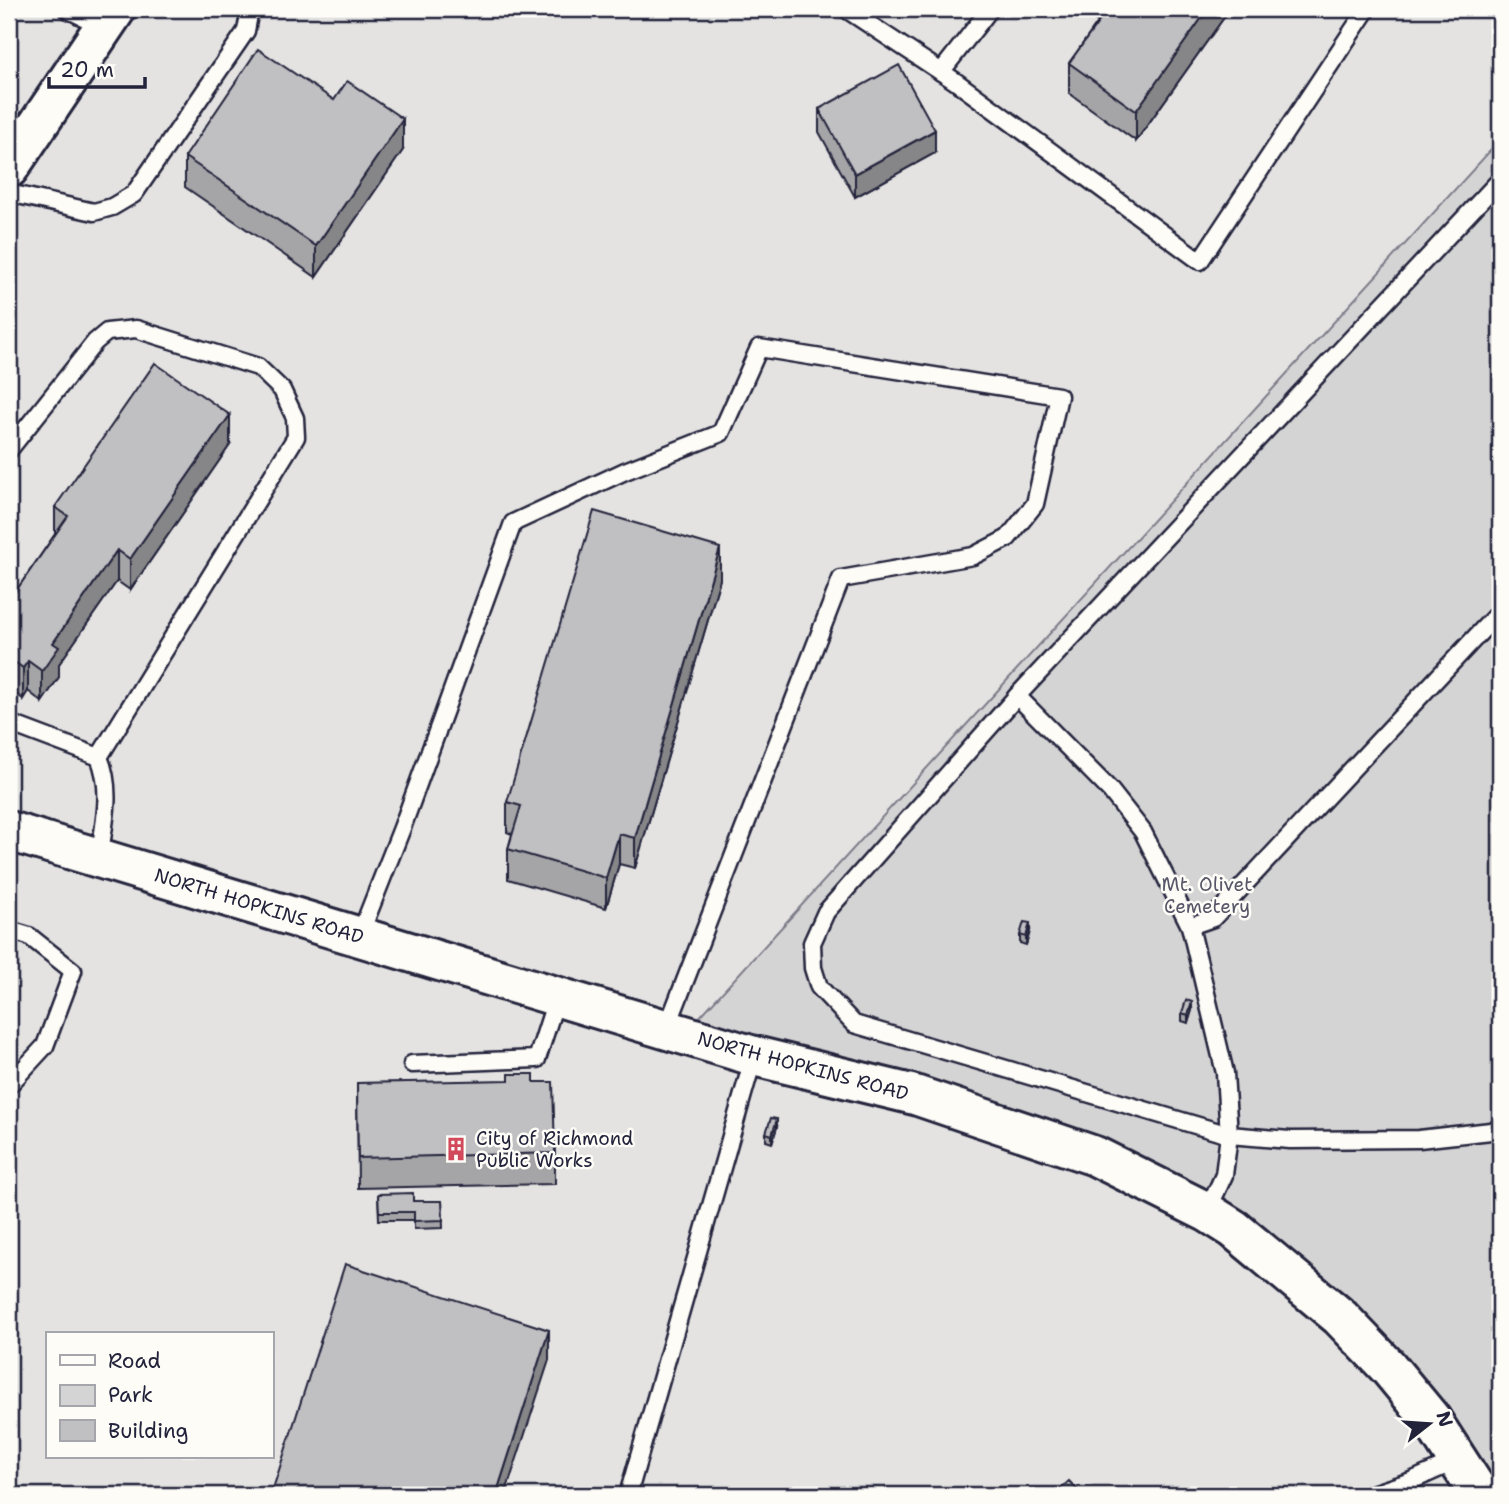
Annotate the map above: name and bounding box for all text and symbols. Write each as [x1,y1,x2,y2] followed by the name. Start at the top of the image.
[49,46,145,90] scale bar
[60,56,114,84] text: 20 m
[151,862,367,950] street label: NORTH HOPKINS ROAD
[1162,872,1252,919] park label: Mt. Olivet Cemetery
[695,1026,911,1106] street label: NORTH HOPKINS ROAD
[476,1126,633,1173] place label: City of Richmond Public Works
[442,1135,470,1163] building icon: City of Richmond Public Works
[46,1332,273,1458] legend
[108,1347,161,1375] text: Road
[108,1381,153,1409] text: Park
[1394,1388,1464,1458] north arrow
[1431,1408,1459,1430] text: N
[108,1417,188,1445] text: Building

